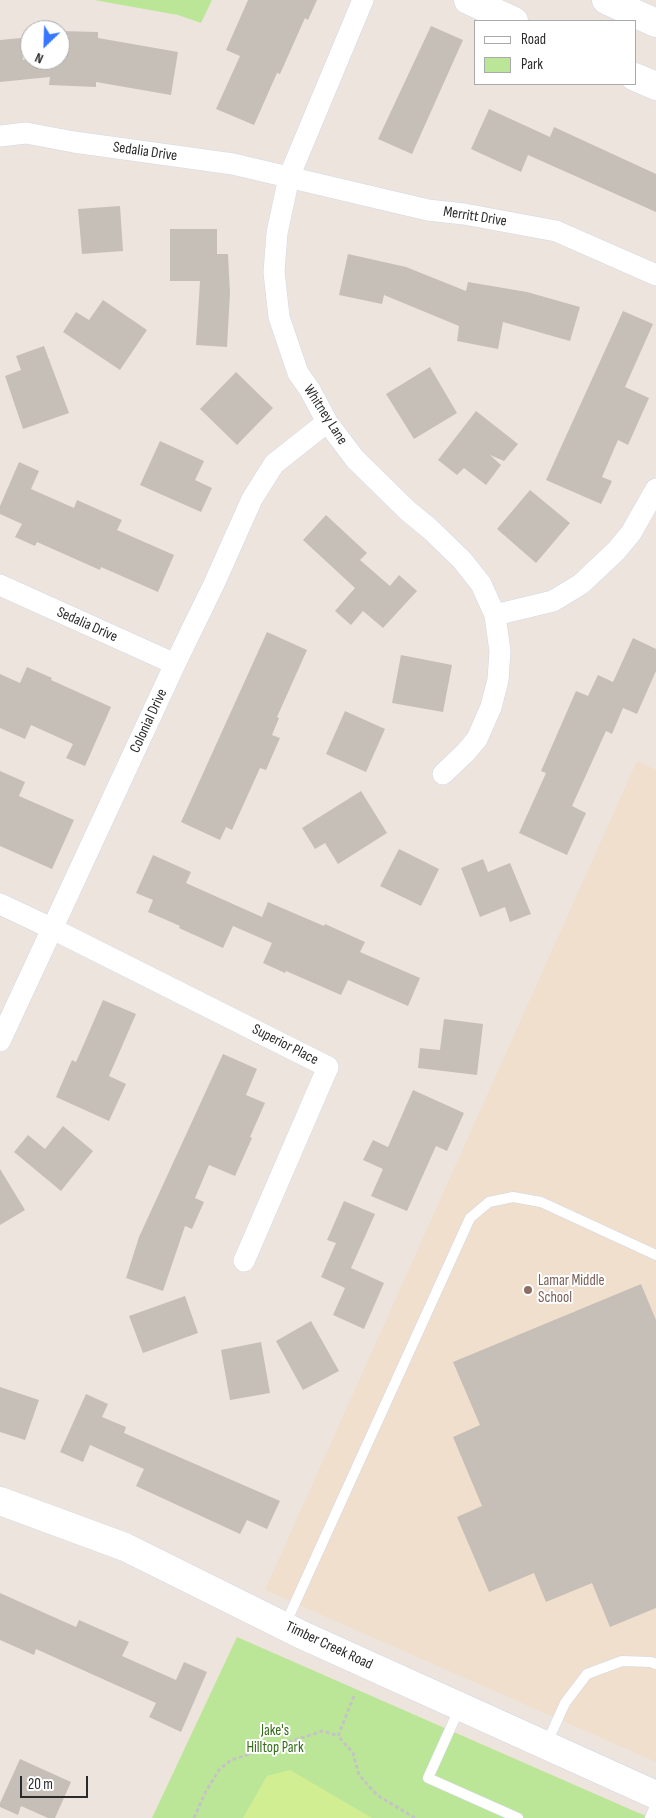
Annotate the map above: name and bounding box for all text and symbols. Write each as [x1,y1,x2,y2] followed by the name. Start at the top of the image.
[20,20,70,70] north arrow
[473,20,636,85] legend
[521,30,546,49] text: Road
[32,49,46,68] text: N
[521,55,543,74] text: Park
[112,139,178,165] street label: Sedalia Drive
[442,203,508,231] street label: Merritt Drive
[299,382,351,448] street label: Whitney Lane
[54,604,120,646] street label: Sedalia Drive
[126,686,172,756] street label: Colonial Drive
[249,1021,321,1069] street label: Superior Place
[538,1272,604,1307] place label: Lamar Middle School
[522,1284,534,1296] marker: Lamar Middle School
[283,1618,375,1674] street label: Timber Creek Road
[246,1722,304,1757] park label: Jake's Hilltop Park
[22,1766,90,1798] scale bar
[28,1775,53,1794] text: 20 m

